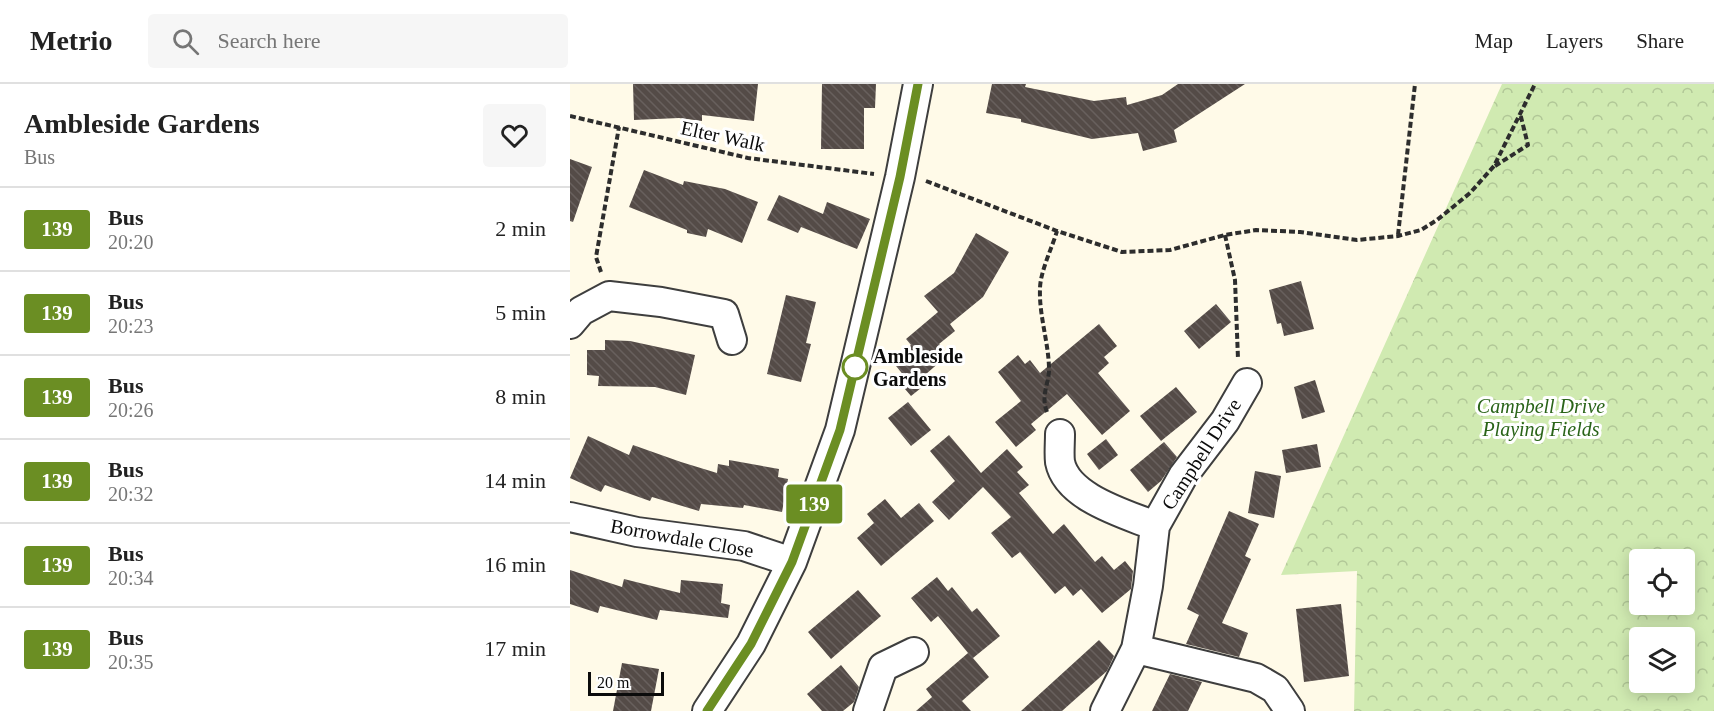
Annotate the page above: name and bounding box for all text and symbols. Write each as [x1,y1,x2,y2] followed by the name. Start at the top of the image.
[148,14,568,68] search box
[30,25,112,56] text: Metrio
[169,25,202,58] icon: search
[217,28,321,53] text: Search here
[1475,29,1513,53] text: Map
[1546,29,1603,53] text: Layers
[1636,29,1684,53] text: Share
[483,104,546,167] button: heart
[24,108,260,139] text: Ambleside Gardens
[679,116,767,156] street label: Elter Walk
[24,146,55,168] text: Bus
[108,205,143,230] text: Bus
[495,216,546,241] text: 2 min
[41,217,73,241] text: 139
[108,231,154,253] text: 20:20
[108,289,143,314] text: Bus
[495,300,546,325] text: 5 min
[41,301,73,325] text: 139
[108,315,154,337] text: 20:23
[873,345,963,390] place label: Ambleside Gardens
[842,354,868,380] marker: Ambleside Gardens
[108,373,143,398] text: Bus
[495,384,546,409] text: 8 min
[41,385,73,409] text: 139
[1157,394,1246,514] street label: Campbell Drive
[1477,395,1605,441] park label: Campbell Drive Playing Fields
[108,399,154,421] text: 20:26
[108,457,143,482] text: Bus
[484,468,546,493] text: 14 min
[41,469,73,493] text: 139
[108,483,154,505] text: 20:32
[780,484,848,524] line badge: 139
[798,492,830,516] text: 139
[609,515,755,561] street label: Borrowdale Close
[108,541,143,566] text: Bus
[1629,549,1695,693] map controls
[1629,549,1695,615] button: locate
[484,552,546,577] text: 16 min
[41,553,73,577] text: 139
[108,567,154,589] text: 20:34
[108,625,143,650] text: Bus
[1629,627,1695,693] button: layers
[484,636,546,661] text: 17 min
[41,637,73,661] text: 139
[108,651,154,673] text: 20:35
[588,669,664,696] scale bar
[597,674,629,691] text: 20 m

